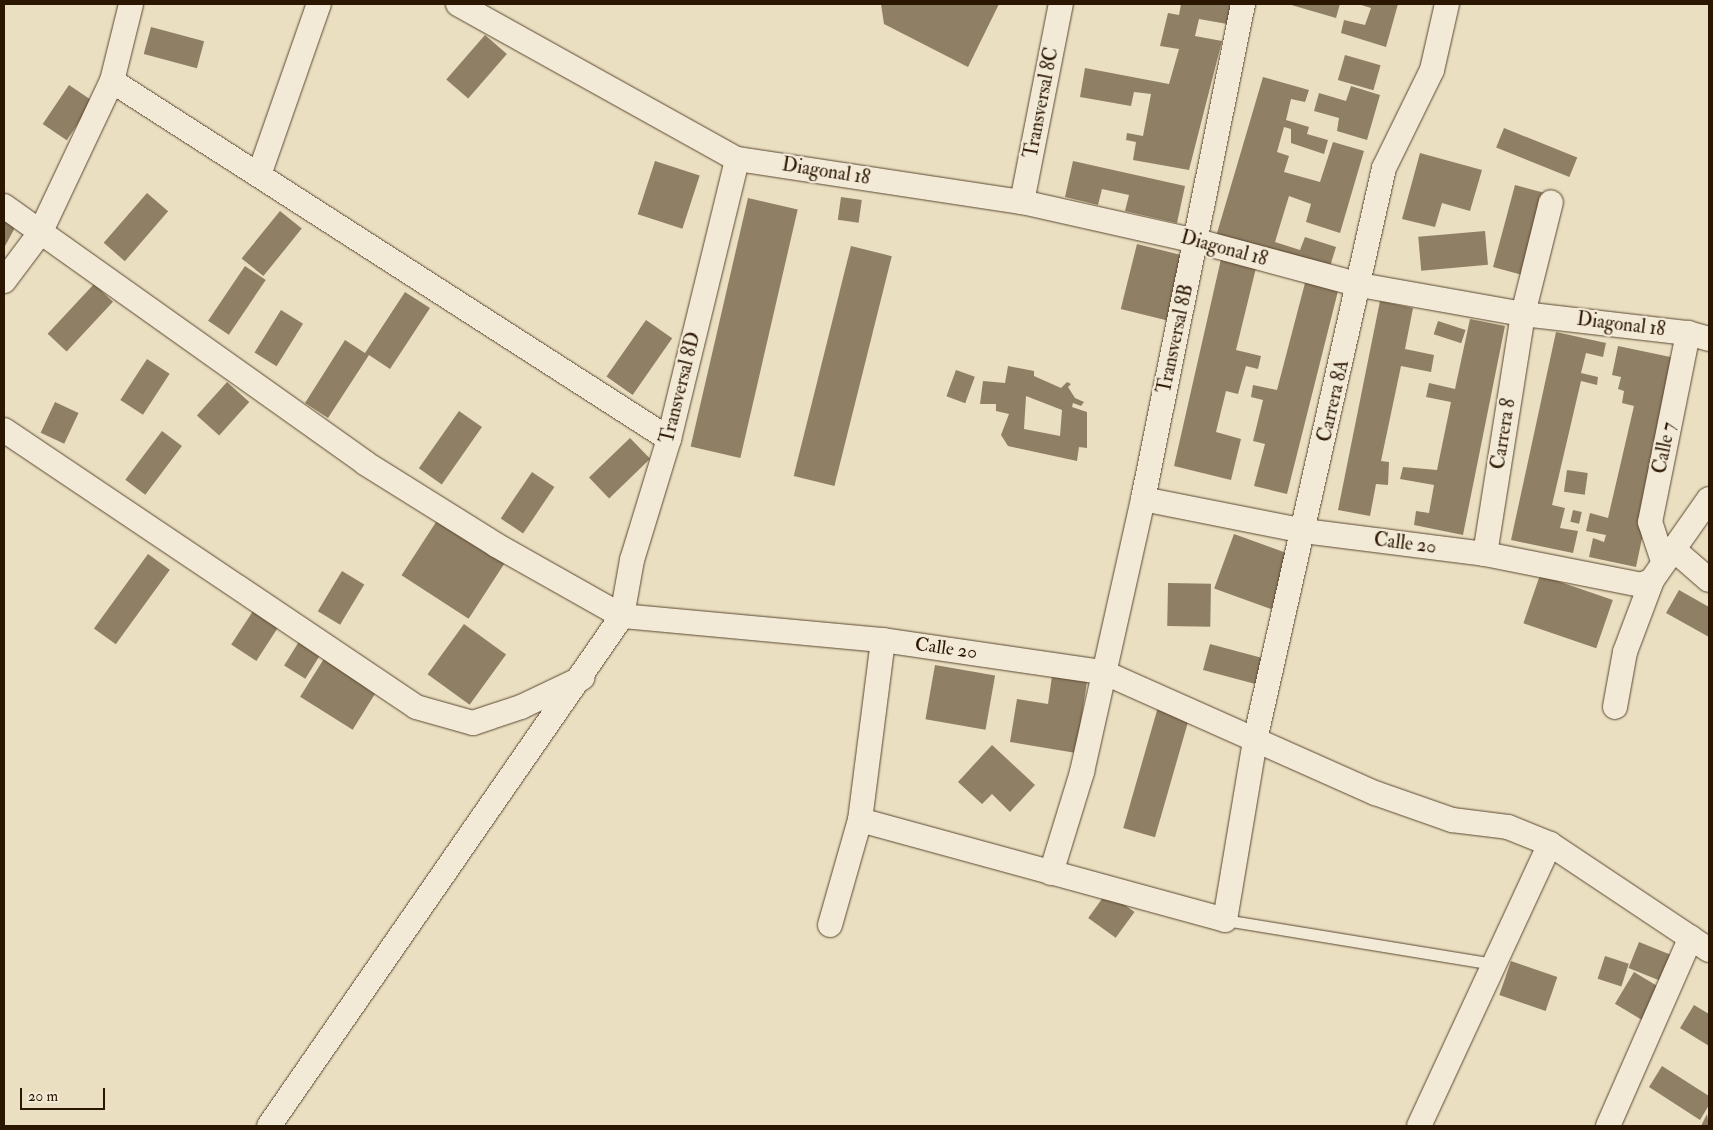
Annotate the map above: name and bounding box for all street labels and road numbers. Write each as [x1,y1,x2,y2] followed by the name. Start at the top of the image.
[1020,46,1064,160] street label: Transversal 8C
[780,154,872,190] street label: Diagonal 18
[1178,226,1270,272] street label: Diagonal 18
[1153,282,1199,396] street label: Transversal 8B
[1575,308,1667,342] street label: Diagonal 18
[656,330,706,446] street label: Transversal 8D
[1313,358,1355,444] street label: Carrera 8A
[1487,397,1521,471] street label: Carrera 8
[1649,420,1681,476] street label: Calle 7
[1373,529,1437,559] street label: Calle 20
[913,633,979,665] street label: Calle 20

